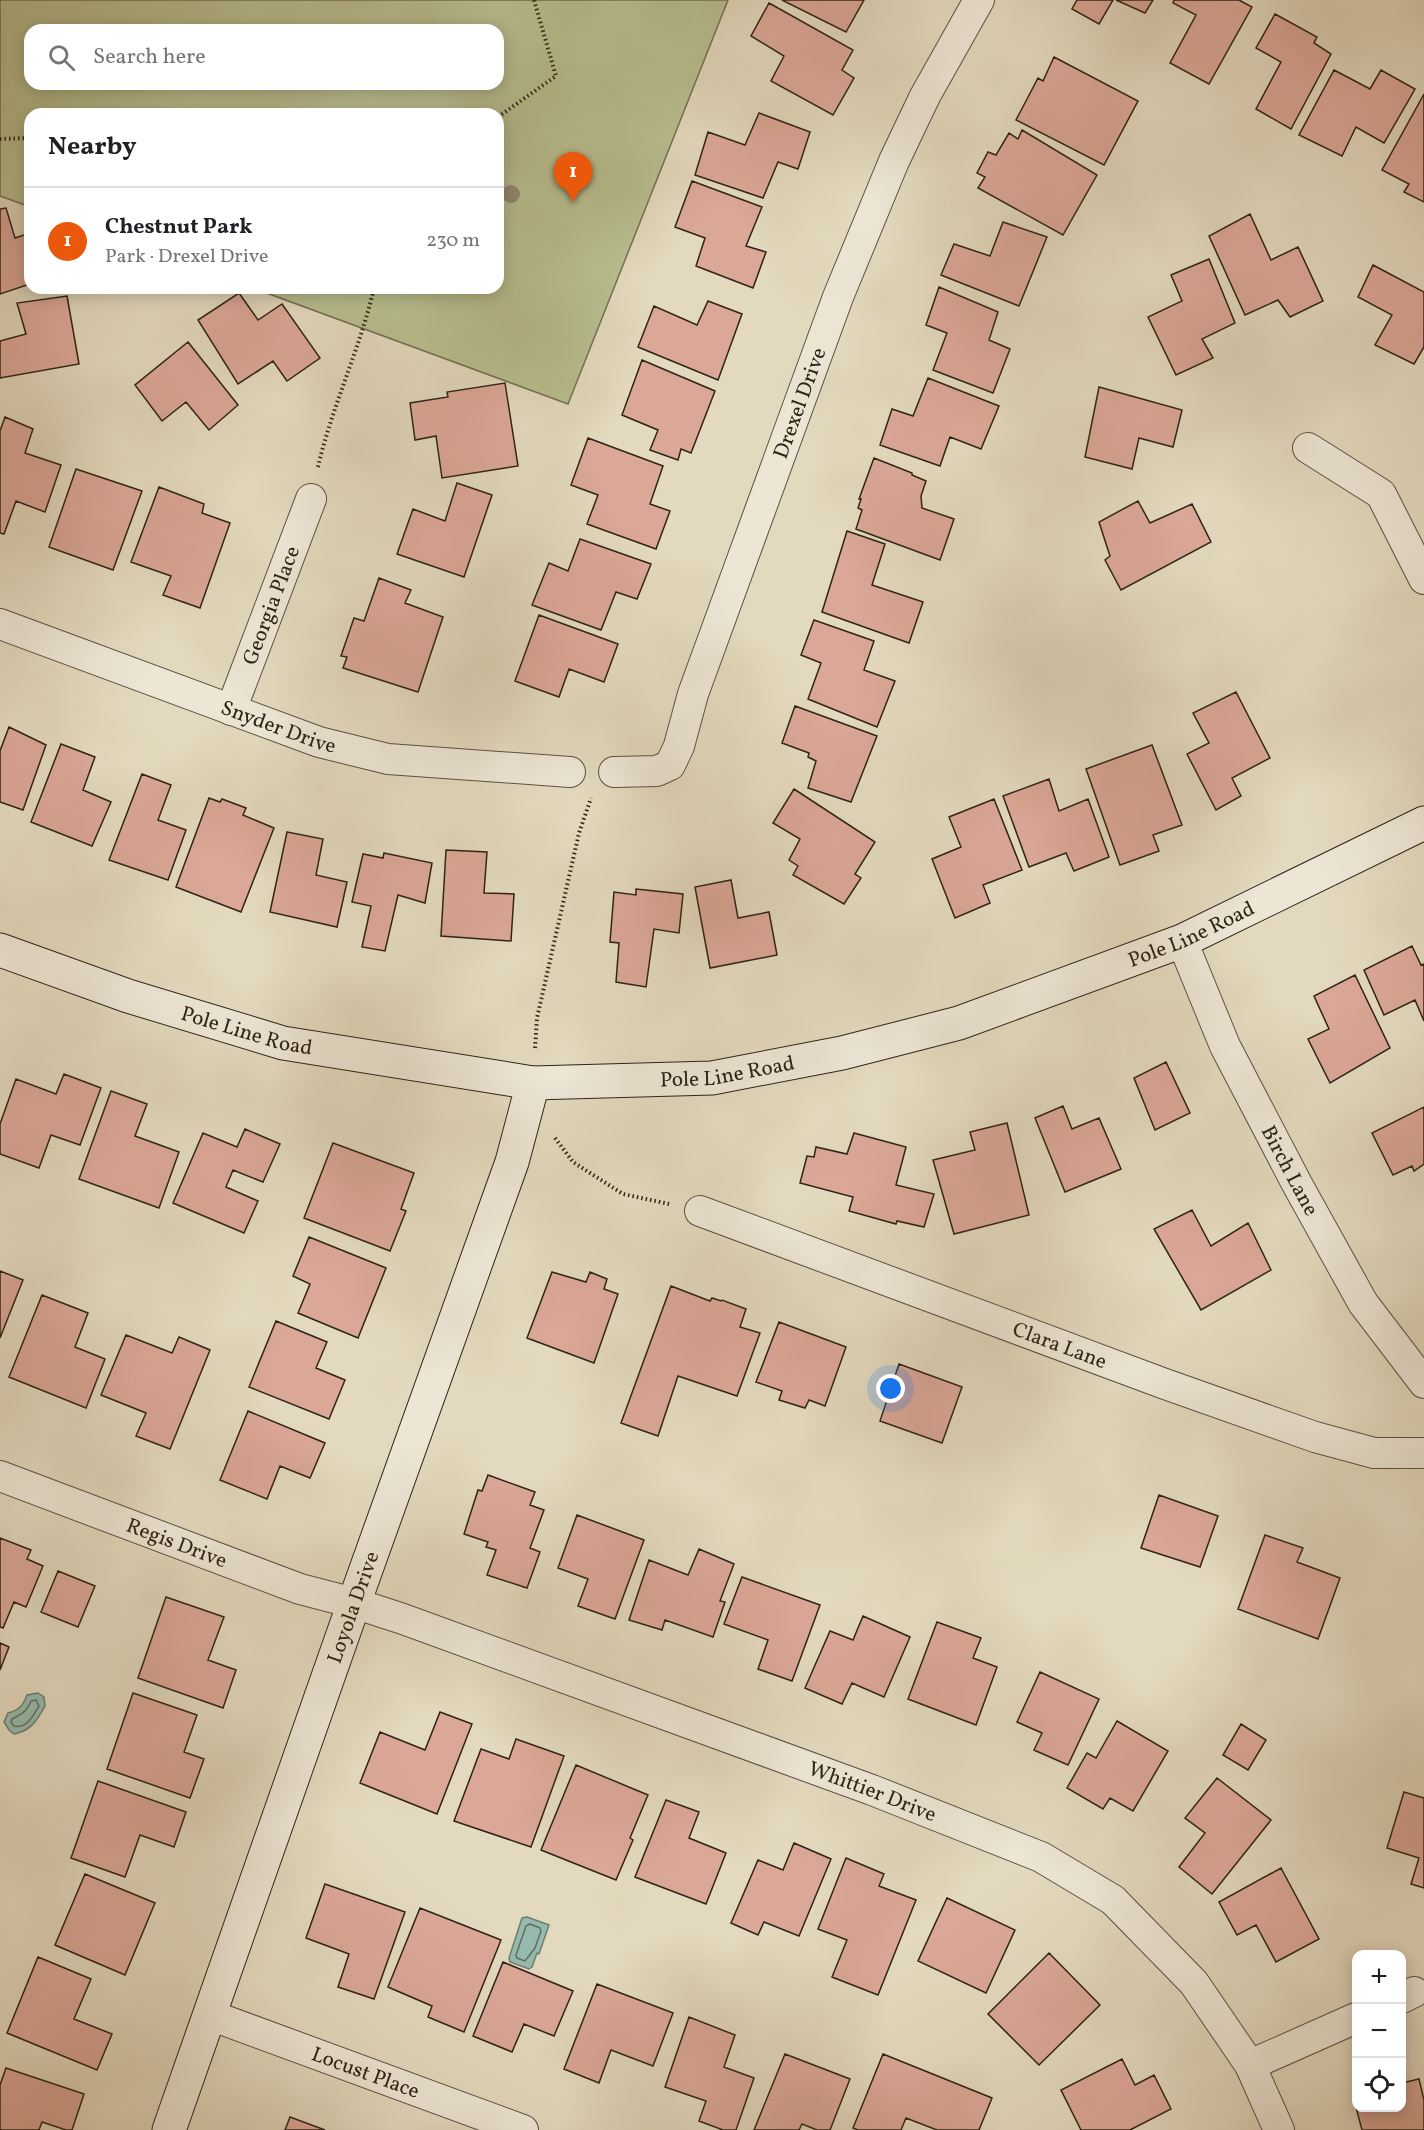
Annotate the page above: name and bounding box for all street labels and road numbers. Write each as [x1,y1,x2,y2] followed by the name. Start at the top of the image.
[767,344,834,463] street label: Drexel Drive
[236,542,308,670] street label: Georgia Place
[216,694,339,762] street label: Snyder Drive
[1124,895,1260,976] street label: Pole Line Road
[177,1000,314,1064] street label: Pole Line Road
[660,1049,797,1095] street label: Pole Line Road
[1253,1121,1325,1222] street label: Birch Lane
[1008,1316,1111,1377] street label: Clara Lane
[122,1512,231,1576] street label: Regis Drive
[321,1548,387,1668] street label: Loyola Drive
[804,1755,940,1830] street label: Whittier Drive
[307,2041,423,2107] street label: Locust Place

